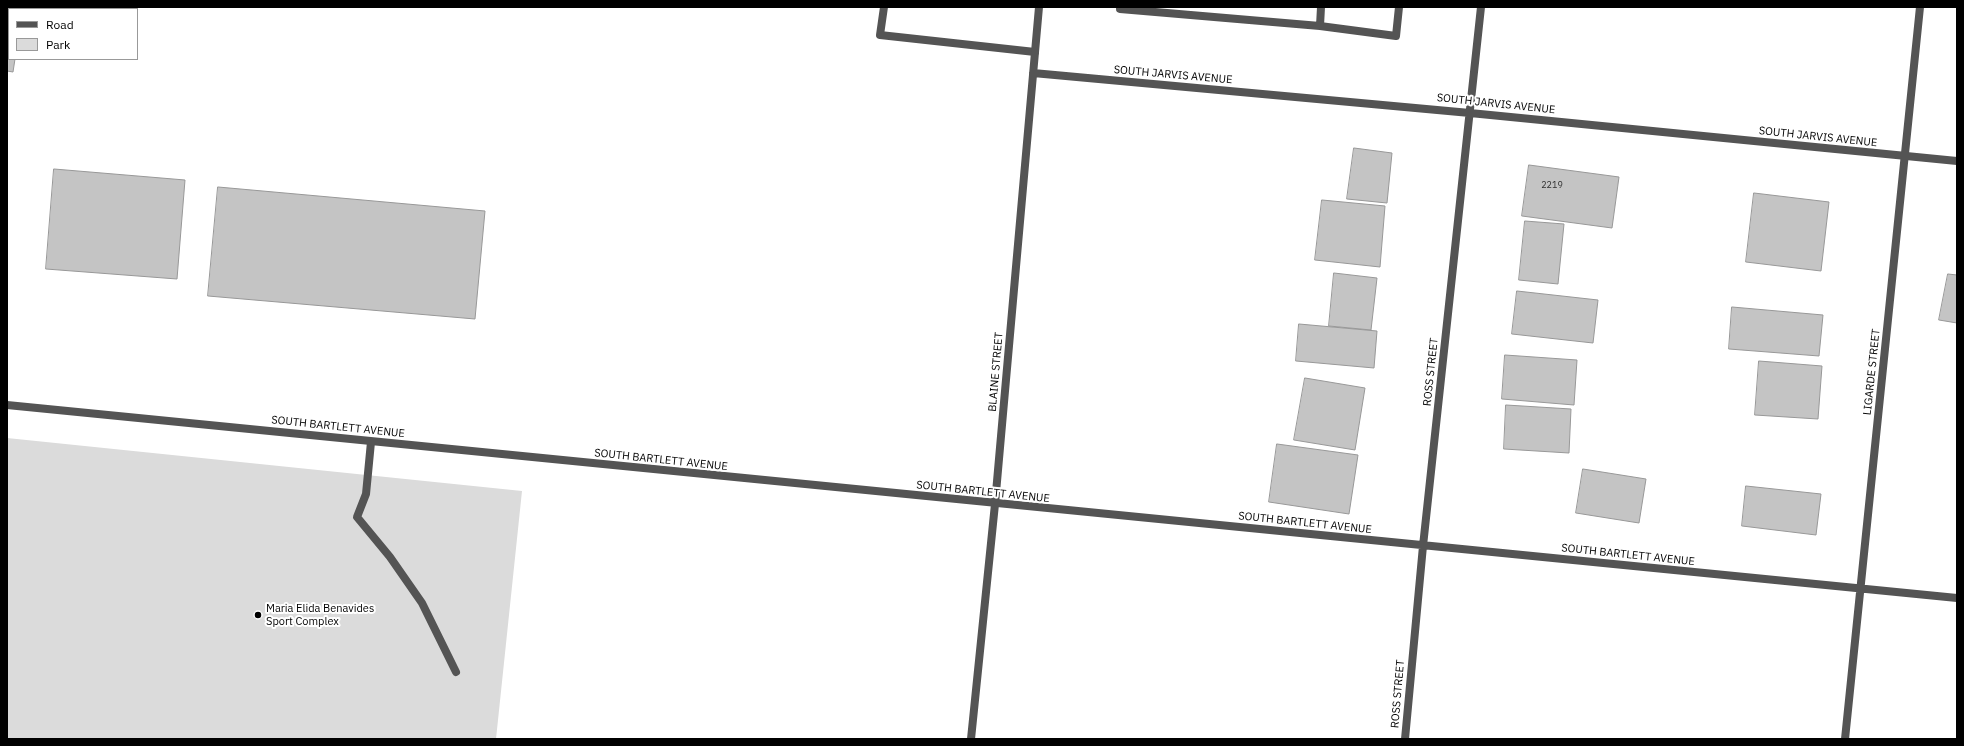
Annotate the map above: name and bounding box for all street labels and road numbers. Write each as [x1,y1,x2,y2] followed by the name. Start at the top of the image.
[1113,63,1233,87] street label: SOUTH JARVIS AVENUE
[1436,91,1556,117] street label: SOUTH JARVIS AVENUE
[1758,124,1878,150] street label: SOUTH JARVIS AVENUE
[1861,328,1883,416] street label: LIGARDE STREET
[986,332,1006,412] street label: BLAINE STREET
[1421,337,1441,407] street label: ROSS STREET
[271,413,405,441] street label: SOUTH BARTLETT AVENUE
[594,446,728,474] street label: SOUTH BARTLETT AVENUE
[916,478,1050,506] street label: SOUTH BARTLETT AVENUE
[1238,509,1372,537] street label: SOUTH BARTLETT AVENUE
[1561,541,1695,569] street label: SOUTH BARTLETT AVENUE
[1388,659,1408,729] street label: ROSS STREET

